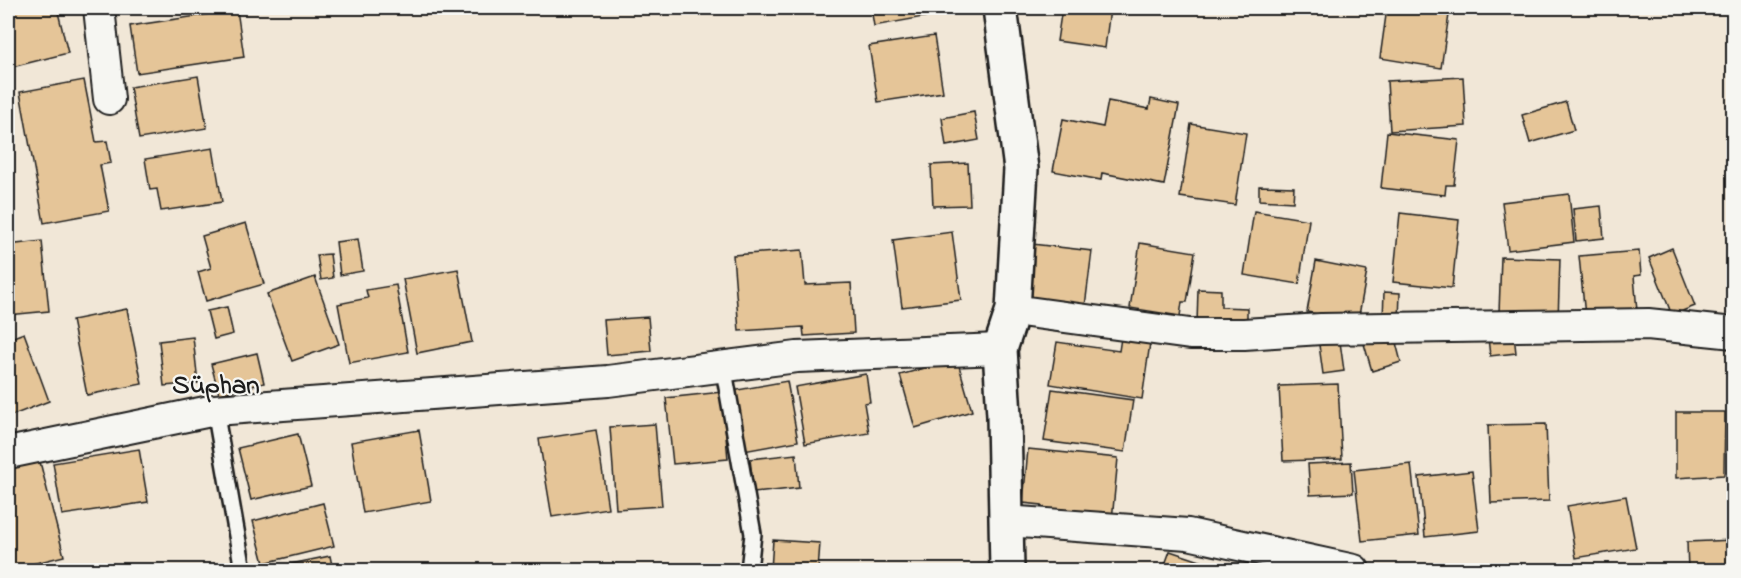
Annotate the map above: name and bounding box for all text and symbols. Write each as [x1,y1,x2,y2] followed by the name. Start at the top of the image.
[172,367,260,406] district label: Süphan

